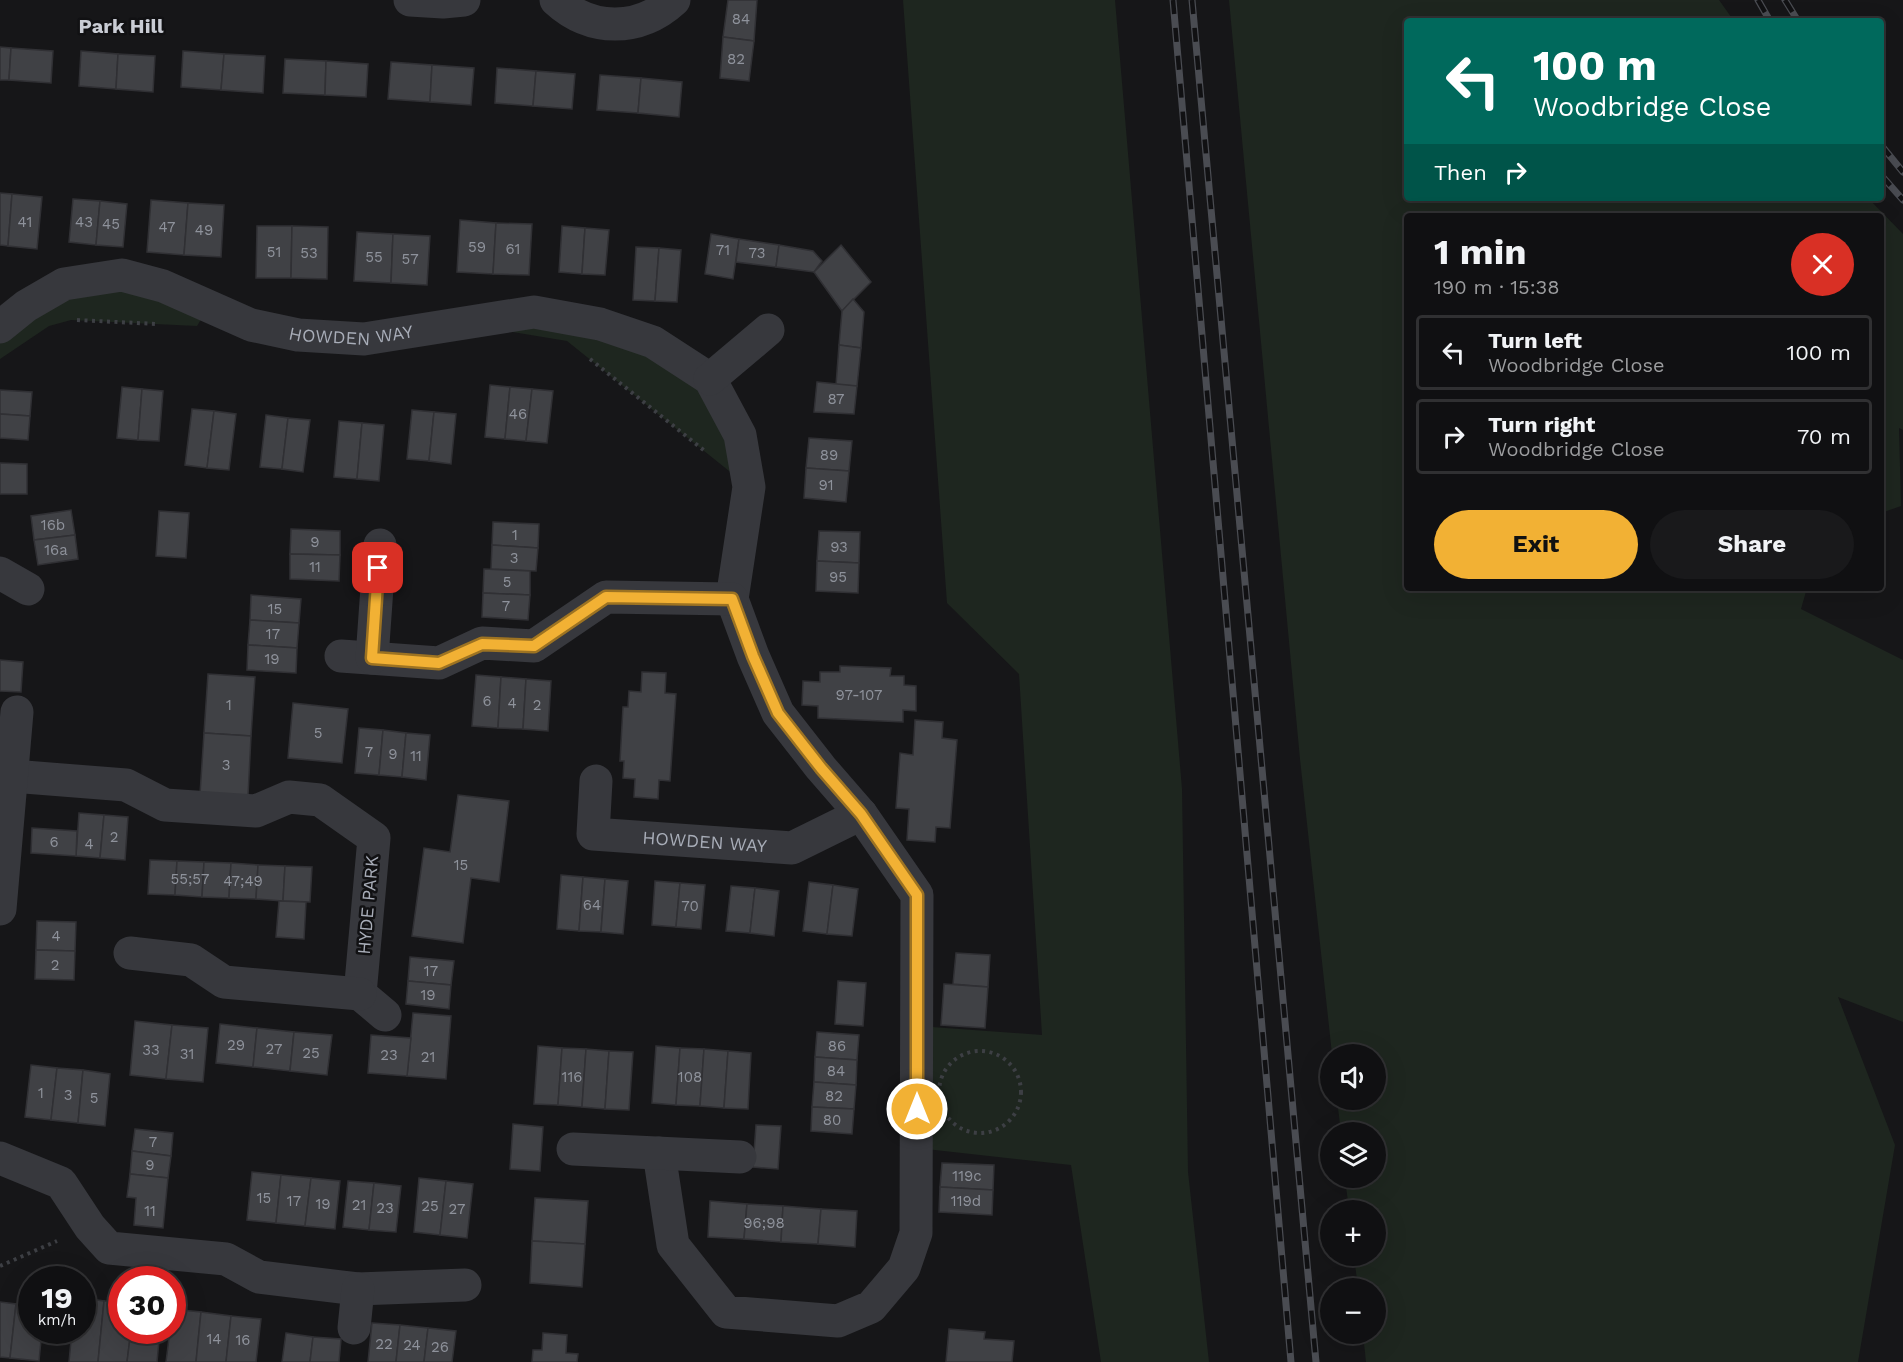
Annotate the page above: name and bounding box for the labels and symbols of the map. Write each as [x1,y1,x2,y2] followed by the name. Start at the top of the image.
[732,10,750,28] house number: 84
[78,14,164,38] district label: Park Hill
[727,50,745,68] house number: 82
[18,213,32,231] house number: 41
[75,213,93,231] house number: 43
[102,215,120,233] house number: 45
[159,218,175,236] house number: 47
[195,221,213,239] house number: 49
[468,238,486,256] house number: 59
[506,240,520,258] house number: 61
[716,241,730,259] house number: 71
[267,243,281,261] house number: 51
[300,244,318,262] house number: 53
[748,244,766,262] house number: 73
[365,248,383,266] house number: 55
[401,250,419,268] house number: 57
[287,320,415,349] street label: HOWDEN WAY
[827,390,845,408] house number: 87
[509,405,527,423] house number: 46
[820,446,838,464] house number: 89
[818,476,834,494] house number: 91
[41,516,65,534] house number: 16b
[512,526,518,544] house number: 1
[310,533,320,551] house number: 9
[830,538,848,556] house number: 93
[44,541,68,559] house number: 16a
[352,542,403,593] pin
[510,549,518,567] house number: 3
[309,558,321,576] house number: 11
[829,568,847,586] house number: 95
[503,573,511,591] house number: 5
[502,597,510,615] house number: 7
[268,600,282,618] house number: 15
[266,625,280,643] house number: 17
[264,650,280,668] house number: 19
[836,686,882,704] house number: 97-107
[482,692,492,710] house number: 6
[507,694,517,712] house number: 4
[226,696,232,714] house number: 1
[533,696,541,714] house number: 2
[314,724,322,742] house number: 5
[365,743,373,761] house number: 7
[388,745,398,763] house number: 9
[410,747,422,765] house number: 11
[222,756,230,774] house number: 3
[642,826,768,856] street label: HOWDEN WAY
[110,828,118,846] house number: 2
[49,833,59,851] house number: 6
[84,835,94,853] house number: 4
[353,854,382,955] street label: HYDE PARK
[454,856,468,874] house number: 15
[170,870,210,888] house number: 55;57
[223,872,263,890] house number: 47;49
[583,896,601,914] house number: 64
[681,897,699,915] house number: 70
[51,927,61,945] house number: 4
[51,956,59,974] house number: 2
[424,962,438,980] house number: 17
[420,986,436,1004] house number: 19
[227,1036,245,1054] house number: 29
[828,1037,846,1055] house number: 86
[266,1040,282,1058] house number: 27
[142,1041,160,1059] house number: 33
[302,1044,320,1062] house number: 25
[180,1045,194,1063] house number: 31
[380,1046,398,1064] house number: 23
[421,1048,435,1066] house number: 21
[827,1062,845,1080] house number: 84
[562,1068,582,1086] house number: 116
[678,1068,702,1086] house number: 108
[885,1077,949,1141] position arrow
[38,1084,44,1102] house number: 1
[64,1086,72,1104] house number: 3
[825,1087,843,1105] house number: 82
[90,1089,98,1107] house number: 5
[823,1111,841,1129] house number: 80
[149,1133,157,1151] house number: 7
[145,1156,155,1174] house number: 9
[952,1167,982,1185] house number: 119c
[257,1189,271,1207] house number: 15
[287,1192,301,1210] house number: 17
[951,1192,981,1210] house number: 119d
[315,1195,331,1213] house number: 19
[352,1196,366,1214] house number: 21
[421,1197,439,1215] house number: 25
[376,1199,394,1217] house number: 23
[449,1200,465,1218] house number: 27
[144,1202,156,1220] house number: 11
[743,1214,785,1232] house number: 96;98
[108,1266,186,1344] speed limit sign: 30
[206,1330,222,1348] house number: 14
[236,1331,250,1349] house number: 16
[375,1335,393,1353] house number: 22
[403,1336,421,1354] house number: 24
[431,1338,449,1356] house number: 26

